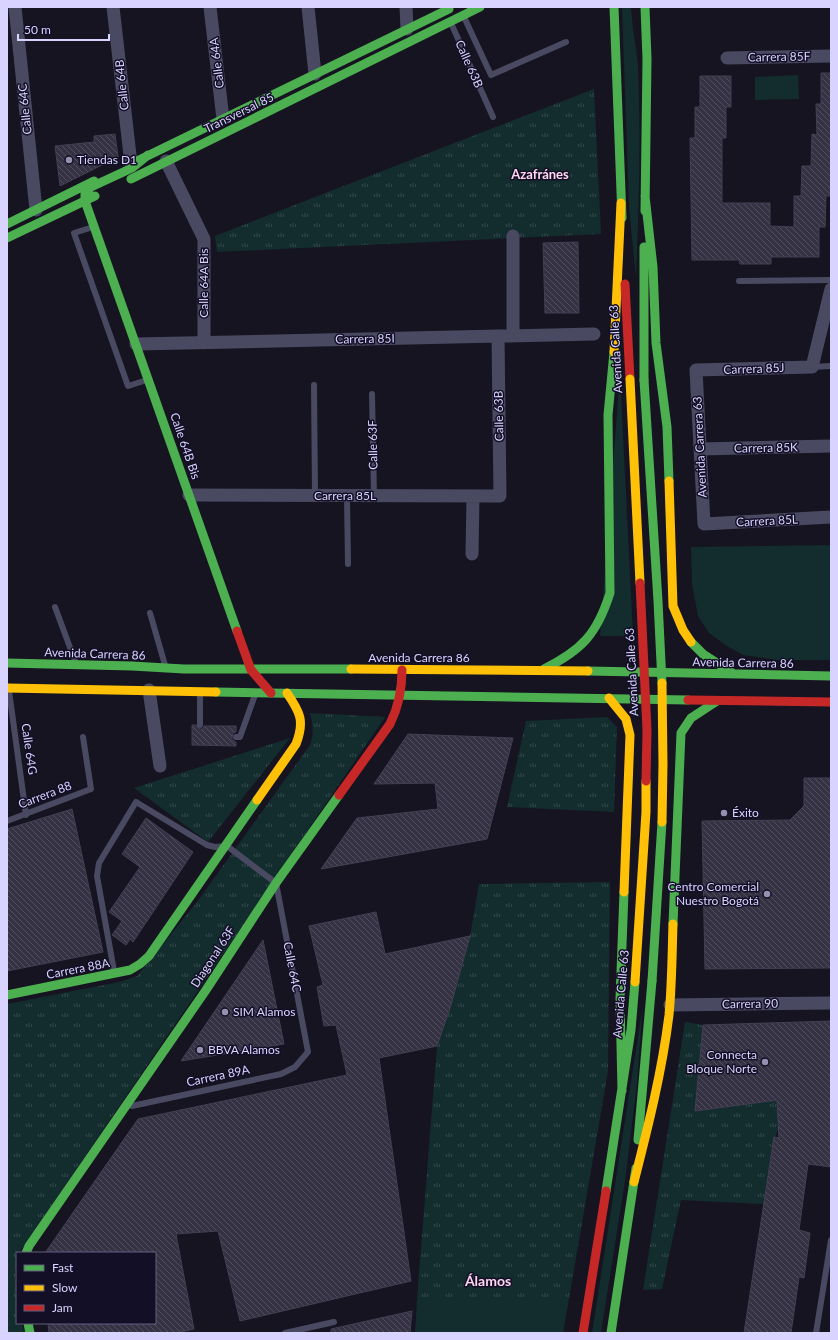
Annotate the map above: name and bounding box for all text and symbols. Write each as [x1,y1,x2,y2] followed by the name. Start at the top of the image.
[18,16,109,42] scale bar
[24,22,51,37] text: 50 m
[206,36,227,89] street label: Calle 64A
[452,38,487,90] street label: Calle 63B
[747,48,811,65] street label: Carrera 85F
[111,59,132,111] street label: Calle 64B
[14,83,35,135] street label: Calle 64C
[202,89,276,136] street label: Transversal 85
[77,152,137,167] place label: Tiendas D1
[64,155,74,165] marker: Tiendas D1
[510,166,569,182] district label: Azafránes
[196,248,211,318] street label: Calle 64A Bis
[606,305,625,394] street label: Avenida Calle 63
[335,330,395,347] street label: Carrera 85I
[723,360,785,377] street label: Carrera 85J
[491,390,506,442] street label: Calle 63B
[689,396,710,498] street label: Avenida Carrera 63
[167,411,204,481] street label: Calle 64B Bis
[365,420,380,470] street label: Calle 63F
[734,439,798,456] street label: Carrera 85K
[314,488,376,503] street label: Carrera 85L
[736,511,798,530] street label: Carrera 85L
[622,628,641,717] street label: Avenida Calle 63
[44,644,146,663] street label: Avenida Carrera 86
[368,650,470,665] street label: Avenida Carrera 86
[692,654,794,671] street label: Avenida Carrera 86
[18,722,41,776] street label: Calle 64G
[16,777,74,812] street label: Carrera 88
[732,805,759,820] place label: Éxito
[719,808,729,818] marker: Éxito
[667,879,759,908] place label: Centro Comercial Nuestro Bogotá
[762,889,772,899] marker: Centro Comercial Nuestro Bogotá
[187,923,238,990] street label: Diagonal 63F
[280,940,305,993] street label: Calle 64C
[609,949,632,1039] street label: Avenida Calle 63
[45,955,112,982] street label: Carrera 88A
[722,996,778,1011] street label: Carrera 90
[233,1004,295,1019] place label: SIM Alamos
[220,1007,230,1017] marker: SIM Alamos
[208,1042,280,1057] place label: BBVA Alamos
[195,1045,205,1055] marker: BBVA Alamos
[686,1047,757,1076] place label: Connecta Bloque Norte
[760,1057,770,1067] marker: Connecta Bloque Norte
[185,1061,252,1090] street label: Carrera 89A
[16,1252,156,1324] legend
[52,1260,74,1275] text: Fast
[464,1272,511,1289] district label: Álamos
[52,1280,78,1295] text: Slow
[52,1300,73,1315] text: Jam

